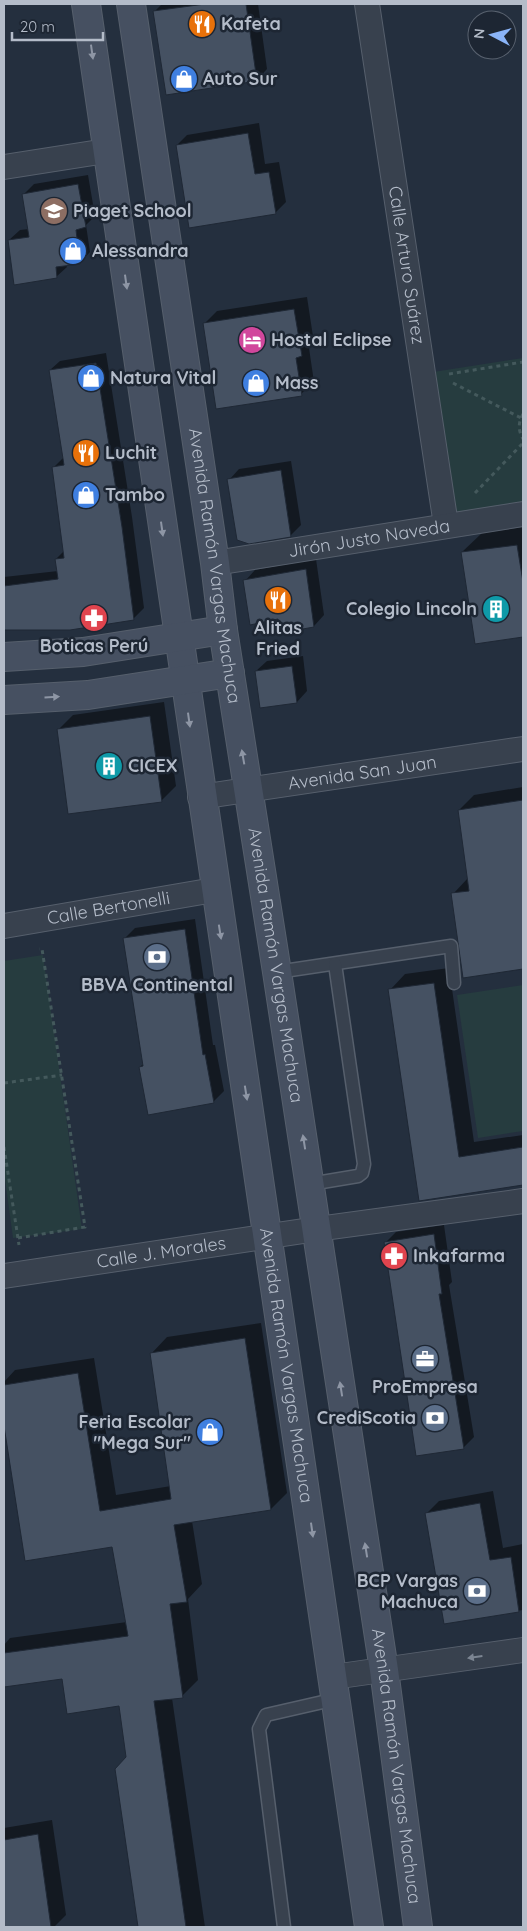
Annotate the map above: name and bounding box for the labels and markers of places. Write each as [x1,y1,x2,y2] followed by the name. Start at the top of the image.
[187,9,217,39] restaurant icon: Kafeta
[221,12,281,35] place label: Kafeta
[169,64,199,94] shop icon: Auto Sur
[203,67,278,90] place label: Auto Sur
[39,196,69,226] school or university icon: Piaget School
[73,199,192,222] place label: Piaget School
[58,236,88,266] shop icon: Alessandra
[92,239,189,262] place label: Alessandra
[237,325,267,355] hotel icon: Hostal Eclipse
[271,328,392,351] place label: Hostal Eclipse
[76,363,106,393] shop icon: Natura Vital
[110,366,216,389] place label: Natura Vital
[241,368,271,398] shop icon: Mass
[275,371,319,394] place label: Mass
[71,438,101,468] restaurant icon: Luchit
[105,441,157,464] place label: Luchit
[71,480,101,510] shop icon: Tambo
[105,483,165,506] place label: Tambo
[263,585,293,615] restaurant icon: Alitas Fried
[481,594,511,624] building icon: Colegio Lincoln
[346,597,477,620] place label: Colegio Lincoln
[79,603,109,633] pharmacy icon: Boticas Perú
[254,616,302,660] place label: Alitas Fried
[40,634,148,657] place label: Boticas Perú
[94,751,124,781] building icon: CICEX
[128,754,178,777] place label: CICEX
[142,942,172,972] bank icon: BBVA Continental
[81,973,233,996] place label: BBVA Continental
[379,1241,409,1271] pharmacy icon: Inkafarma
[413,1244,505,1267] place label: Inkafarma
[410,1344,440,1374] office icon: ProEmpresa
[372,1375,478,1398] place label: ProEmpresa
[420,1403,450,1433] bank icon: CrediScotia
[317,1406,416,1429] place label: CrediScotia
[79,1410,191,1454] place label: Feria Escolar "Mega Sur"
[195,1417,225,1447] shop icon: Feria Escolar "Mega Sur"
[357,1569,458,1613] place label: BCP Vargas Machuca
[462,1576,492,1606] bank icon: BCP Vargas Machuca

